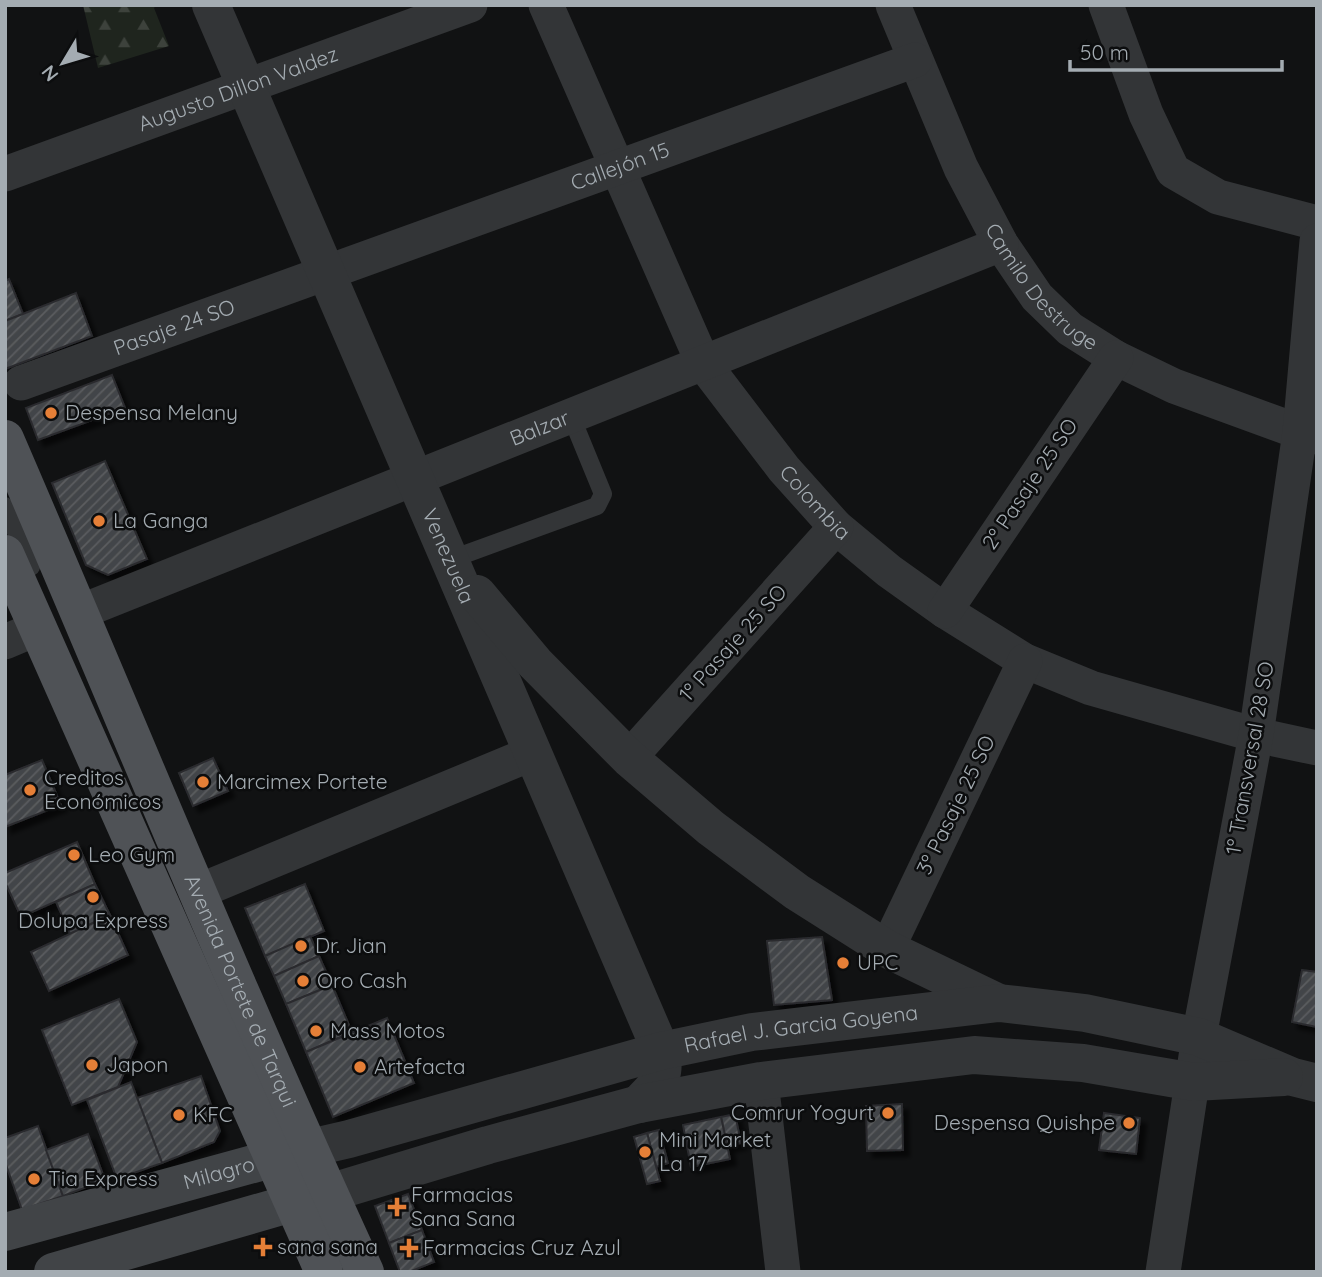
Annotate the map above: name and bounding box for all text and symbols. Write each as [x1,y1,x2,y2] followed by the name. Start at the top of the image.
[28,28,98,98] north arrow
[1070,28,1282,72] scale bar
[1080,39,1129,65] text: 50 m
[134,40,341,137] street label: Augusto Dillon Valdez
[36,61,63,86] text: N
[567,136,673,195] street label: Callejón 15
[980,219,1103,355] street label: Camilo Destruge
[110,293,238,361] street label: Pasaje 24 SO
[65,399,238,425] place label: Despensa Melany
[506,404,573,451] street label: Balzar
[43,405,59,421] marker: Despensa Melany
[976,413,1083,554] street label: 2º Pasaje 25 SO
[775,459,856,545] street label: Colombia
[417,504,481,607] street label: Venezuela
[113,507,208,533] place label: La Ganga
[91,513,107,529] marker: La Ganga
[673,578,792,706] street label: 1º Pasaje 25 SO
[1219,659,1279,856] street label: 1º Transversal 28 SO
[910,731,1000,879] street label: 3º Pasaje 25 SO
[44,764,161,814] place label: Creditos Económicos
[217,768,388,794] place label: Marcimex Portete
[195,774,211,790] marker: Marcimex Portete
[22,782,38,798] marker: Creditos Económicos
[88,841,175,867] place label: Leo Gym
[66,847,82,863] marker: Leo Gym
[179,870,303,1111] street label: Avenida Portete de Tarqui
[85,889,101,905] marker: Dolupa Express
[18,907,168,933] place label: Dolupa Express
[315,932,387,958] place label: Dr. Jian
[293,938,309,954] marker: Dr. Jian
[857,949,898,975] place label: UPC
[835,955,851,971] marker: UPC
[317,967,407,993] place label: Oro Cash
[295,973,311,989] marker: Oro Cash
[681,999,919,1058] street label: Rafael J. Garcia Goyena
[330,1017,445,1043] place label: Mass Motos
[308,1023,324,1039] marker: Mass Motos
[106,1051,168,1077] place label: Japon
[374,1053,466,1079] place label: Artefacta
[84,1057,100,1073] marker: Japon
[352,1059,368,1075] marker: Artefacta
[731,1099,874,1125] place label: Comrur Yogurt
[193,1101,233,1127] place label: KFC
[880,1105,896,1121] marker: Comrur Yogurt
[171,1107,187,1123] marker: KFC
[934,1109,1115,1135] place label: Despensa Quishpe
[1121,1115,1137,1131] marker: Despensa Quishpe
[659,1126,771,1176] place label: Mini Market La 17
[637,1144,653,1160] marker: Mini Market La 17
[180,1150,257,1194] street label: Milagro
[48,1165,158,1191] place label: Tia Express
[26,1171,42,1187] marker: Tia Express
[411,1181,516,1231] place label: Farmacias Sana Sana
[389,1199,405,1215] marker: Farmacias Sana Sana
[277,1233,378,1259] place label: sana sana
[423,1234,621,1260] place label: Farmacias Cruz Azul
[255,1239,271,1255] marker: sana sana
[401,1240,417,1256] marker: Farmacias Cruz Azul

